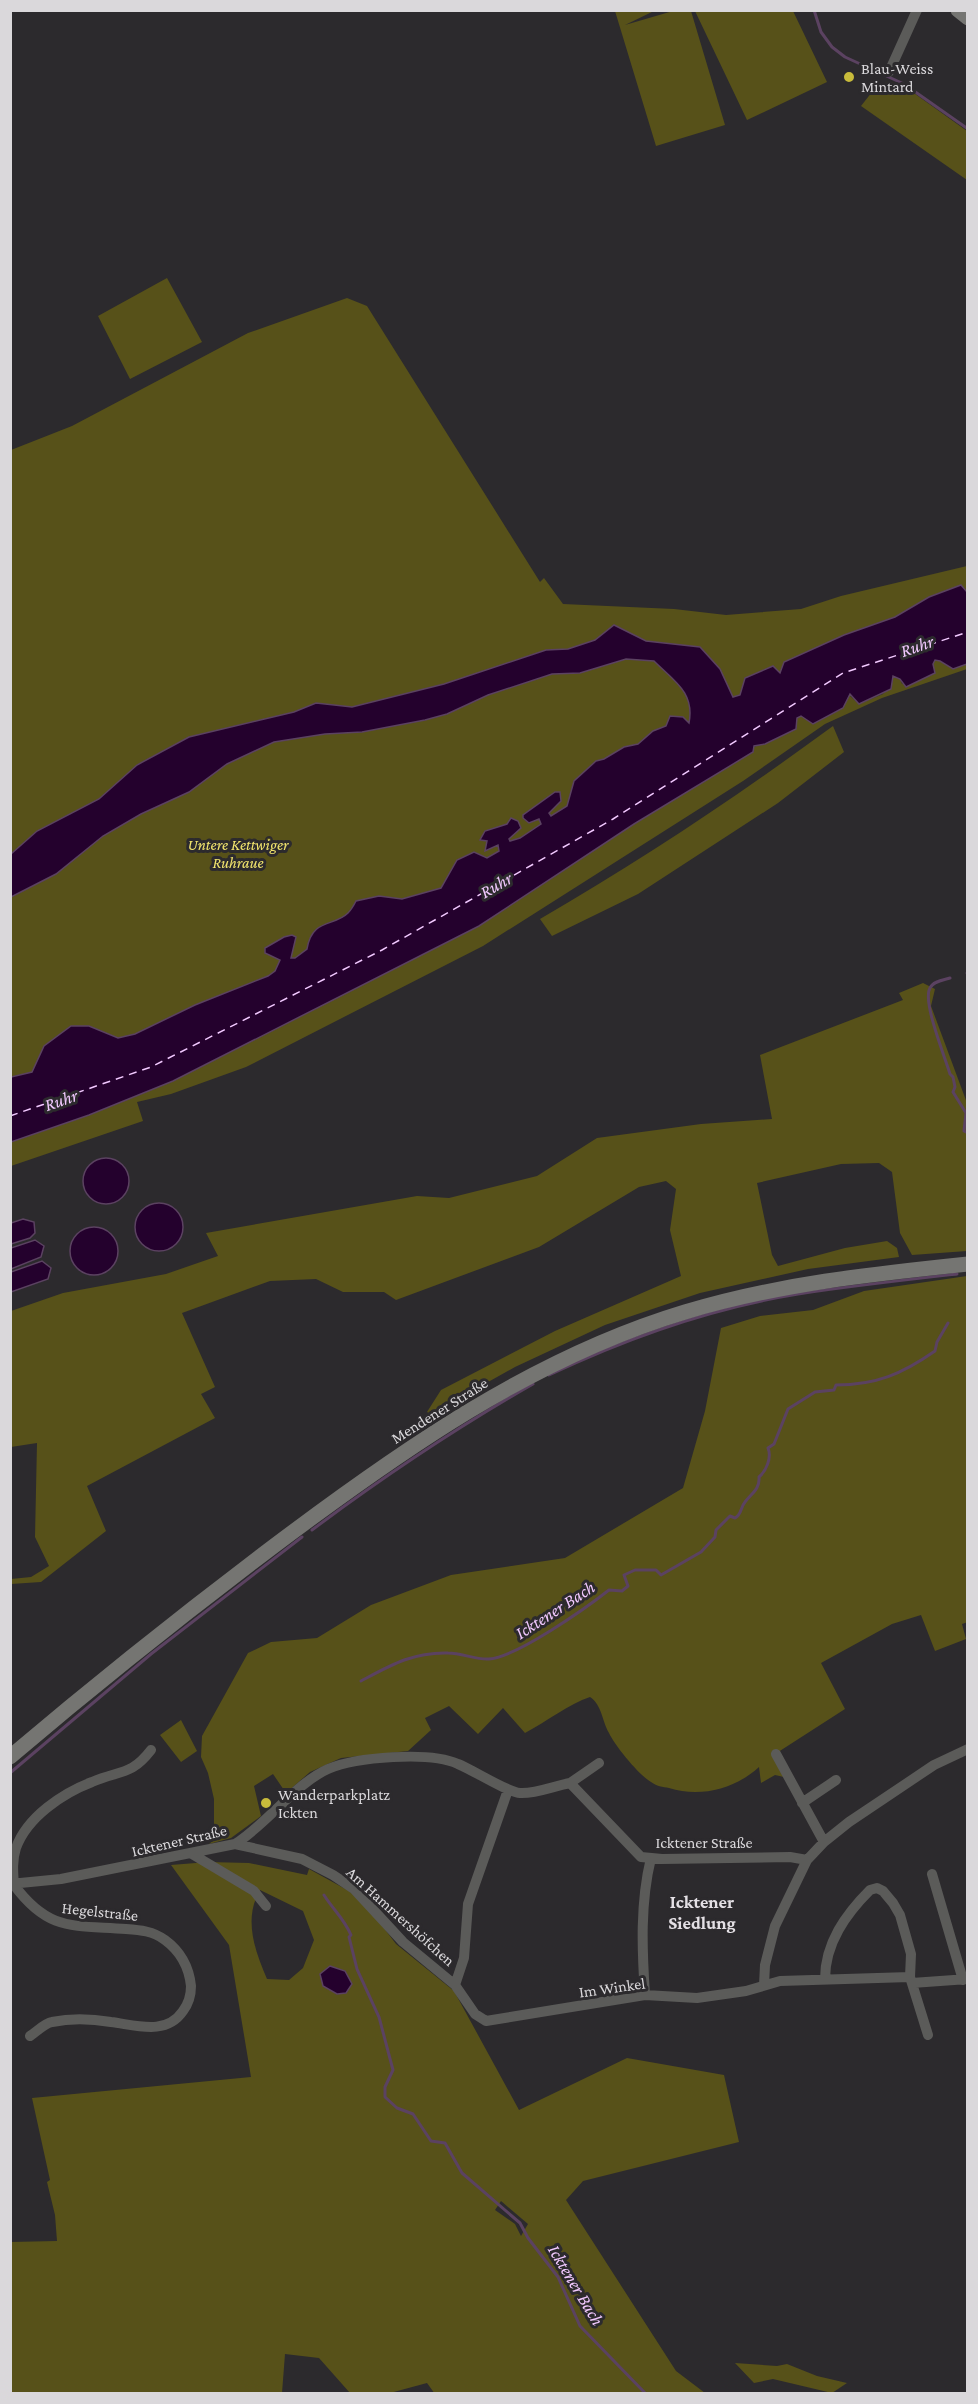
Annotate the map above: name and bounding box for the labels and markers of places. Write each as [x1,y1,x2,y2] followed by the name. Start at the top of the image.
[861,60,933,95] place label: Blau-Weiss Mintard
[842,70,856,84] marker: Blau-Weiss Mintard
[278,1786,390,1821] place label: Wanderparkplatz Ickten
[259,1796,273,1810] marker: Wanderparkplatz Ickten

